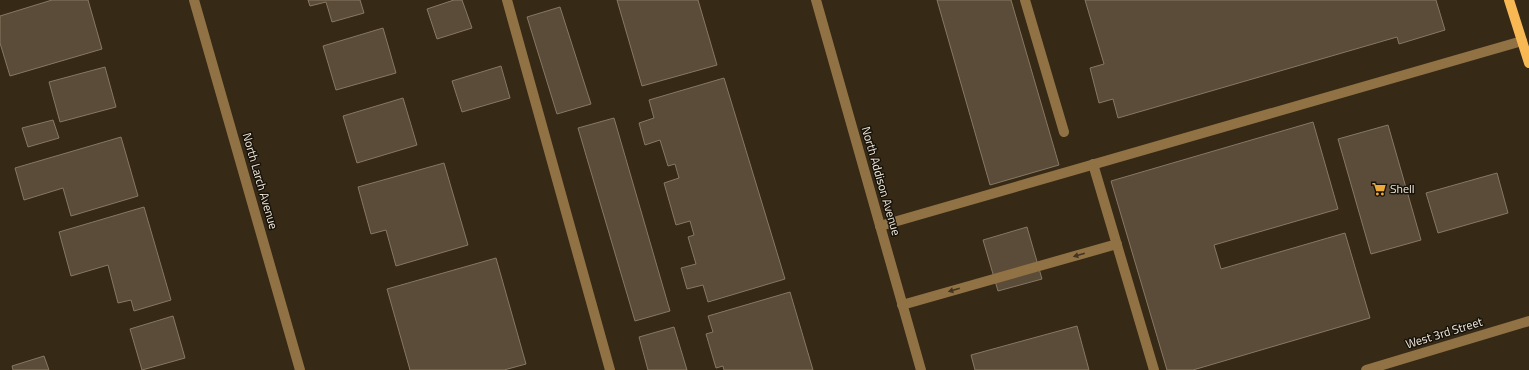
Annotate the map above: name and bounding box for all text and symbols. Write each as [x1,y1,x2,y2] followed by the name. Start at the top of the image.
[857,124,906,238] street label: North Addison Avenue
[238,130,283,231] street label: North Larch Avenue
[1390,179,1415,198] place label: Shell
[1371,181,1387,197] supermarket icon: Shell
[1073,252,1085,258] one-way arrow
[948,287,960,293] one-way arrow
[1403,312,1485,353] street label: West 3rd Street

